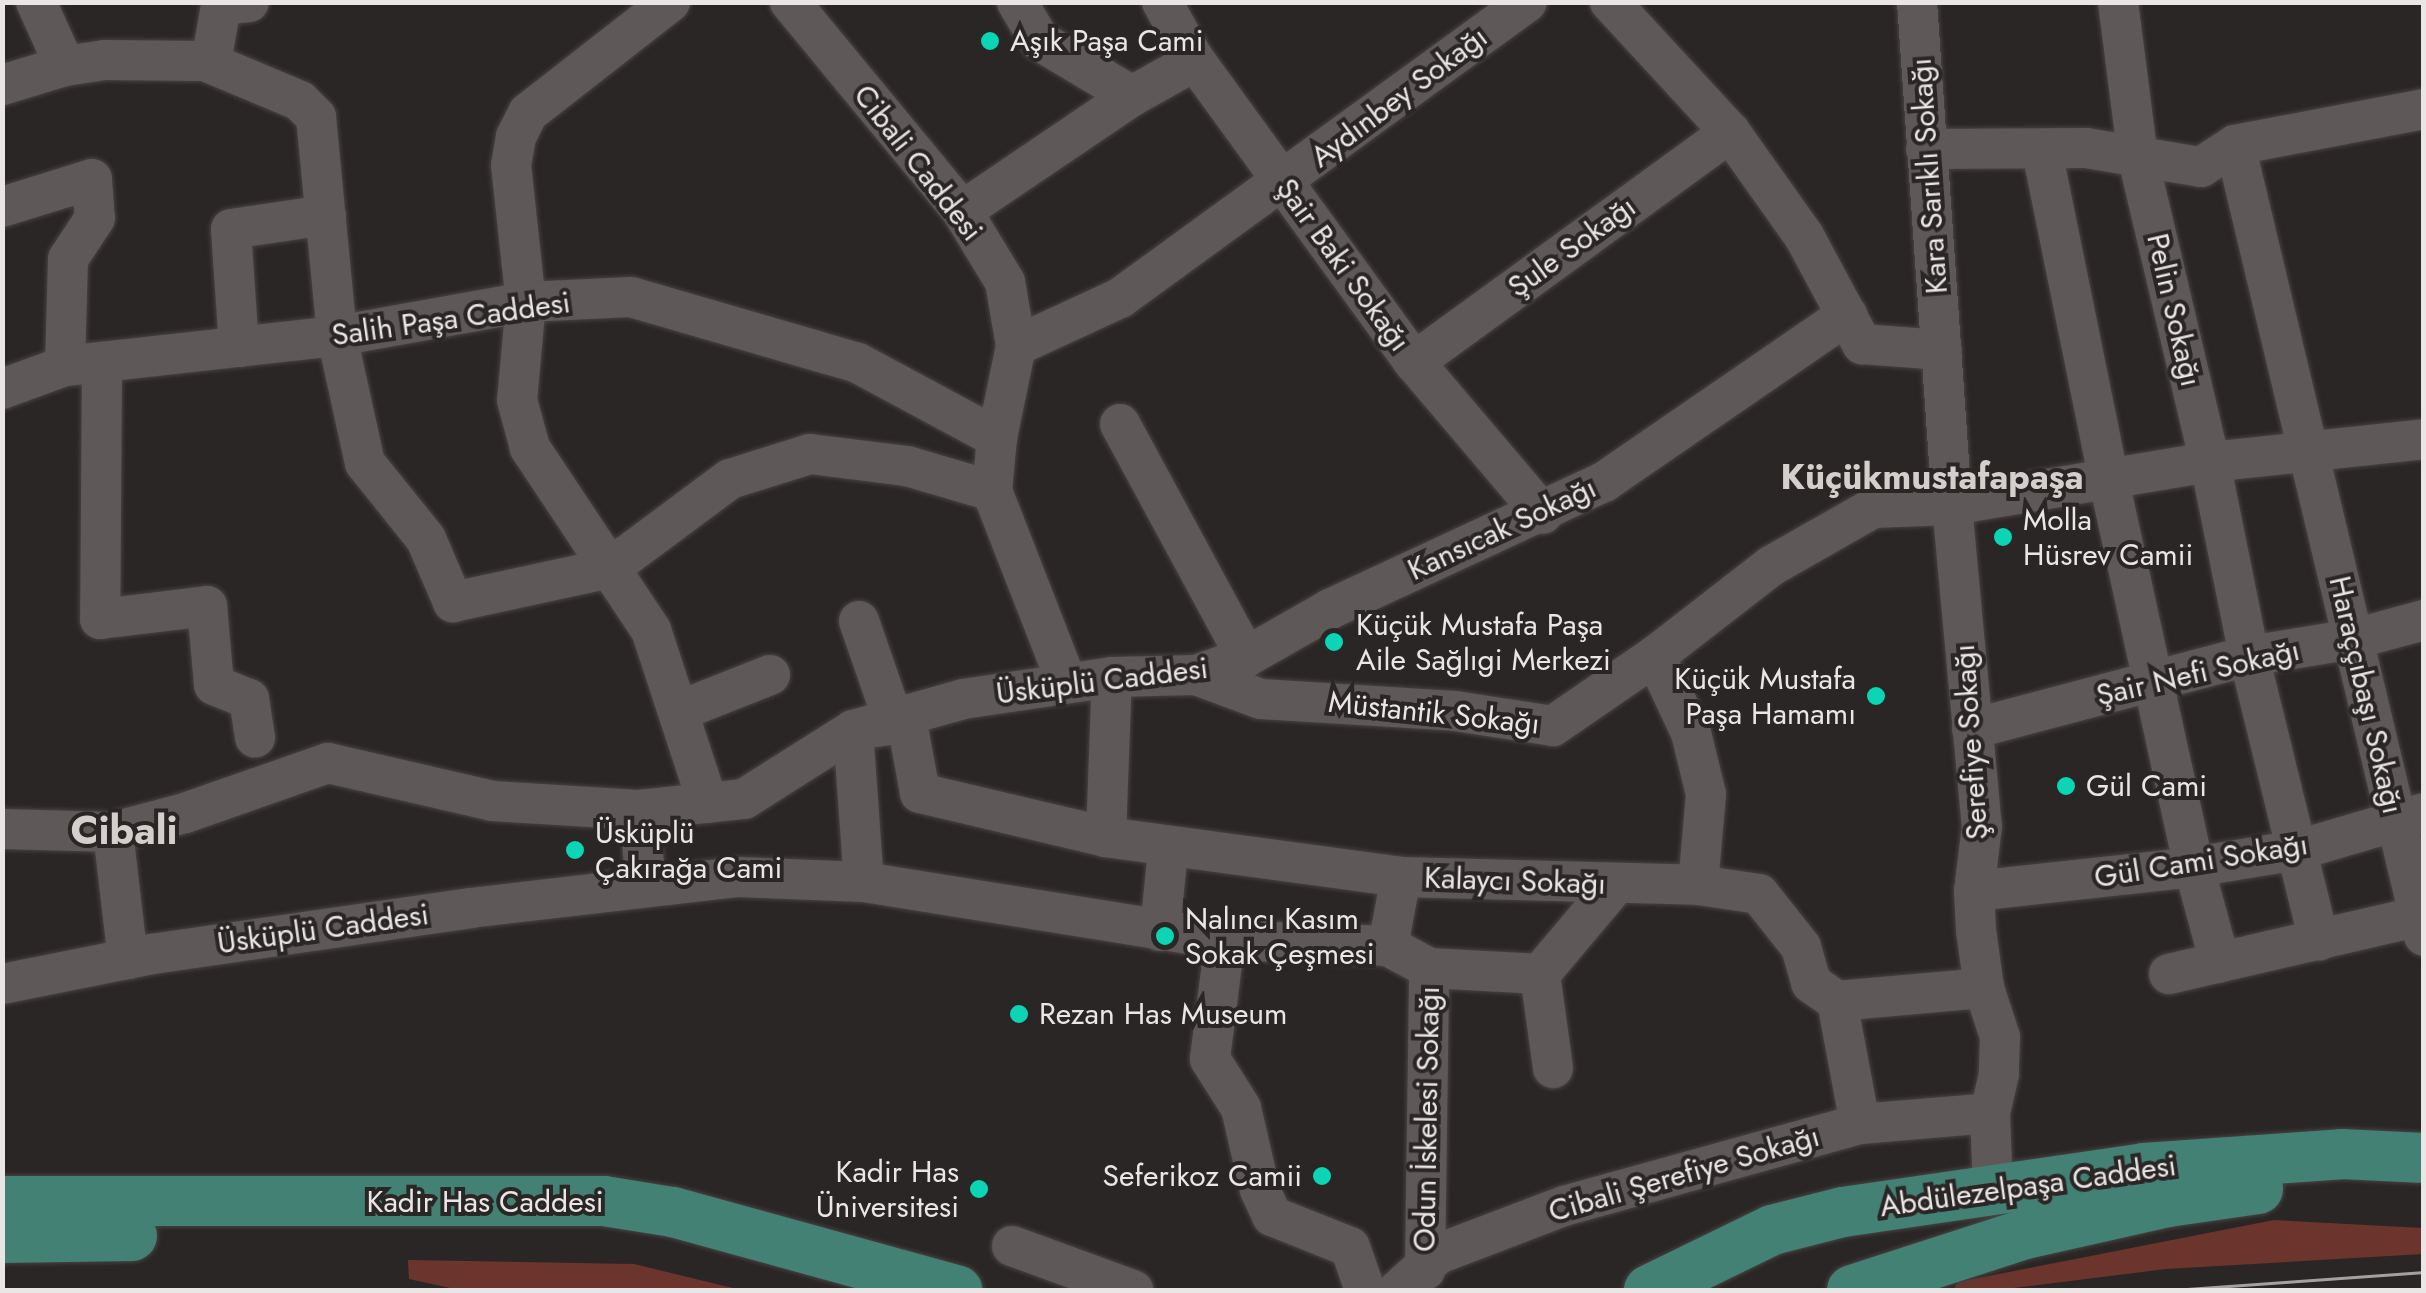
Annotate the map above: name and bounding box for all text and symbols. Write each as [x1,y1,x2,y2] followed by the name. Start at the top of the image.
[1304,19,1494,175] street label: Aydınbey Sokağı
[1010,23,1204,59] place label: Aşık Paşa Cami
[979,30,1001,52] marker: Aşık Paşa Cami
[1903,57,1955,295] street label: Kara Sarıklı Sokağı
[846,78,990,248] street label: Cibali Caddesi
[1268,172,1418,358] street label: Şair Baki Sokağı
[1501,189,1643,305] street label: Şule Sokağı
[2139,230,2209,390] street label: Pelin Sokağı
[329,284,573,354] street label: Salih Paşa Caddesi
[1780,456,2084,498] district label: Küçükmustafapaşa
[1402,470,1602,588] street label: Kansıcak Sokağı
[2023,502,2193,572] place label: Molla Hüsrev Camii
[1992,526,2014,548] marker: Molla Hüsrev Camii
[2321,573,2411,817] street label: Haraççıbaşı Sokağı
[1356,607,1611,678] place label: Küçük Mustafa Paşa Aile Sağlıgi Merkezi
[1321,629,1347,655] marker: Küçük Mustafa Paşa Aile Sağlıgi Merkezi
[2093,632,2303,714] street label: Şair Nefi Sokağı
[1946,643,1996,841] street label: Şerefiye Sokağı
[994,650,1210,712] street label: Üsküplü Caddesi
[1674,661,1856,732] place label: Küçük Mustafa Paşa Hamamı
[1327,684,1541,742] street label: Müstantik Sokağı
[1865,685,1887,707] marker: Küçük Mustafa Paşa Hamamı
[2086,768,2207,804] place label: Gül Cami
[2055,775,2077,797] marker: Gül Cami
[70,806,178,854] district label: Cibali
[595,815,782,886] place label: Üsküplü Çakırağa Cami
[2092,826,2310,896] street label: Gül Cami Sokağı
[564,839,586,861] marker: Üsküplü Çakırağa Cami
[1424,860,1606,902] street label: Kalaycı Sokağı
[215,896,431,962] street label: Üsküplü Caddesi
[1185,901,1374,972] place label: Nalıncı Kasım Sokak Çeşmesi
[1154,925,1176,947] marker: Nalıncı Kasım Sokak Çeşmesi
[1407,986,1447,1252] street label: Odun İskelesi Sokağı
[1039,996,1287,1032] place label: Rezan Has Museum
[1008,1003,1030,1025] marker: Rezan Has Museum
[1545,1118,1823,1230] street label: Cibali Şerefiye Sokağı
[1877,1147,2179,1225] street label: Abdülezelpaşa Caddesi
[816,1154,959,1224] place label: Kadir Has Üniversitesi
[1103,1158,1302,1194] place label: Seferikoz Camii
[1311,1165,1333,1187] marker: Seferikoz Camii
[968,1178,990,1200] marker: Kadir Has Üniversitesi
[366,1184,604,1220] street label: Kadir Has Caddesi

